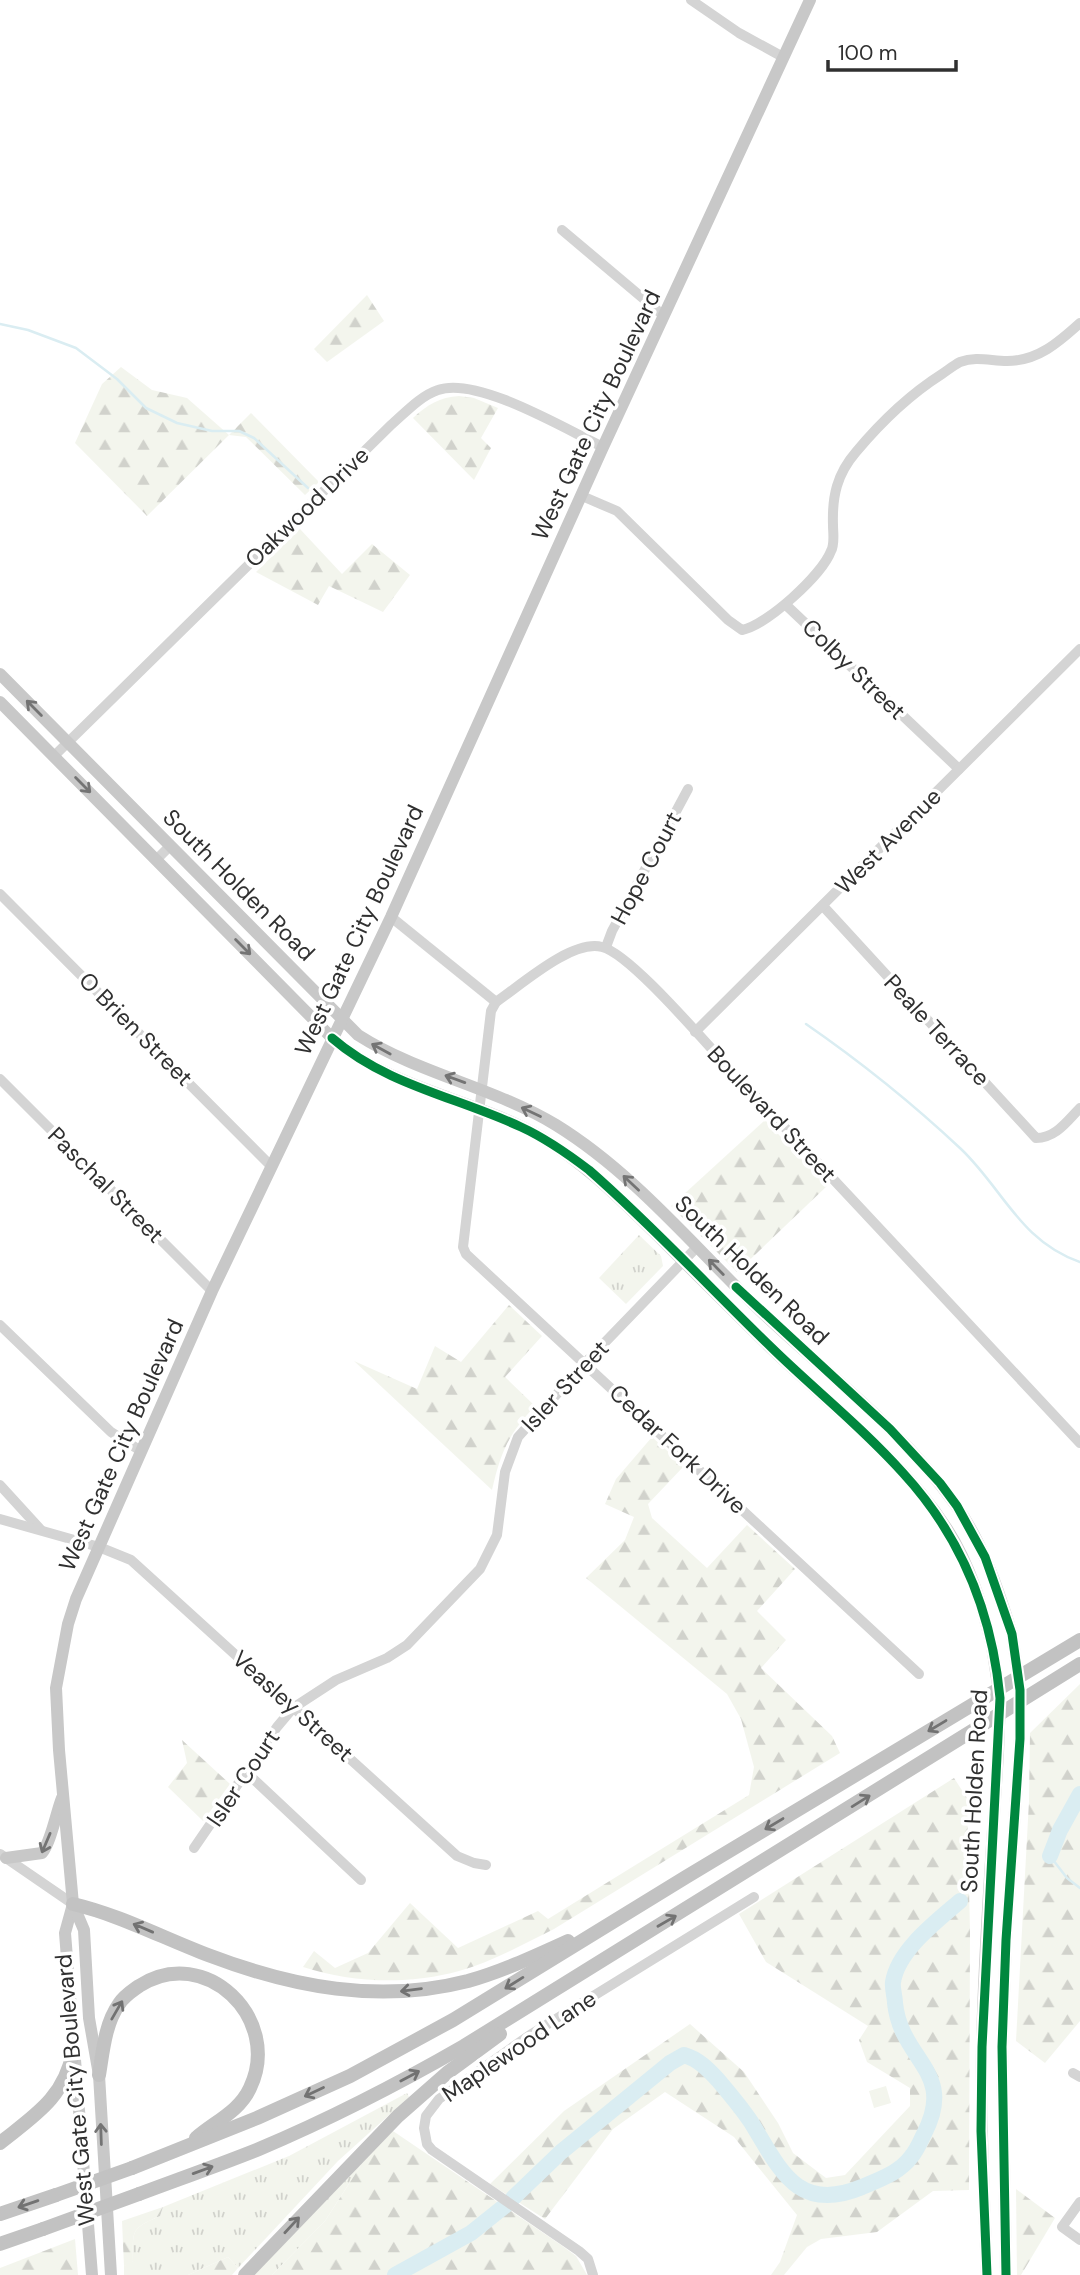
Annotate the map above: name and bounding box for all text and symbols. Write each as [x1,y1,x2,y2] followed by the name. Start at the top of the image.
[828,28,956,72] scale bar
[838,39,898,67] text: 100 m
[525,285,667,545] street label: West Gate City Boulevard
[239,440,375,574] street label: Oakwood Drive
[796,612,912,726] street label: Colby Street
[25,700,42,717] one-way arrow
[75,776,92,793] one-way arrow
[828,781,948,901] street label: West Avenue
[288,800,430,1060] street label: West Gate City Boulevard
[157,803,321,967] street label: South Holden Road
[604,806,688,930] street label: Hope Court
[234,939,251,956] one-way arrow
[73,966,199,1092] street label: O Brien Street
[878,968,996,1092] street label: Peale Terrace
[701,1039,843,1189] street label: Boulevard Street
[372,1041,392,1055] one-way arrow
[444,1072,466,1084] one-way arrow
[521,1104,542,1118] one-way arrow
[42,1121,170,1249] street label: Paschal Street
[623,1174,640,1191] one-way arrow
[668,1189,836,1351] street label: South Holden Road
[708,1259,725,1276] one-way arrow
[52,1314,190,1576] street label: West Gate City Boulevard
[515,1334,615,1438] street label: Isler Street
[603,1378,753,1520] street label: Cedar Fork Drive
[226,1644,360,1768] street label: Veasley Street
[954,1689,994,1893] street label: South Holden Road
[928,1719,948,1733] one-way arrow
[200,1724,286,1832] street label: Isler Court
[850,1794,870,1808] one-way arrow
[765,1817,785,1831] one-way arrow
[39,1832,52,1853] one-way arrow
[657,1913,677,1927] one-way arrow
[132,1921,154,1934] one-way arrow
[48,1953,102,2227] street label: West Gate City Boulevard
[505,1975,524,1990] one-way arrow
[436,1983,602,2109] street label: Maplewood Lane
[400,1984,423,1997] one-way arrow
[110,2000,124,2020] one-way arrow
[399,2069,420,2083] one-way arrow
[304,2086,326,2099] one-way arrow
[95,2122,108,2145] one-way arrow
[191,2163,213,2175] one-way arrow
[17,2199,39,2211] one-way arrow
[284,2216,300,2234] one-way arrow

